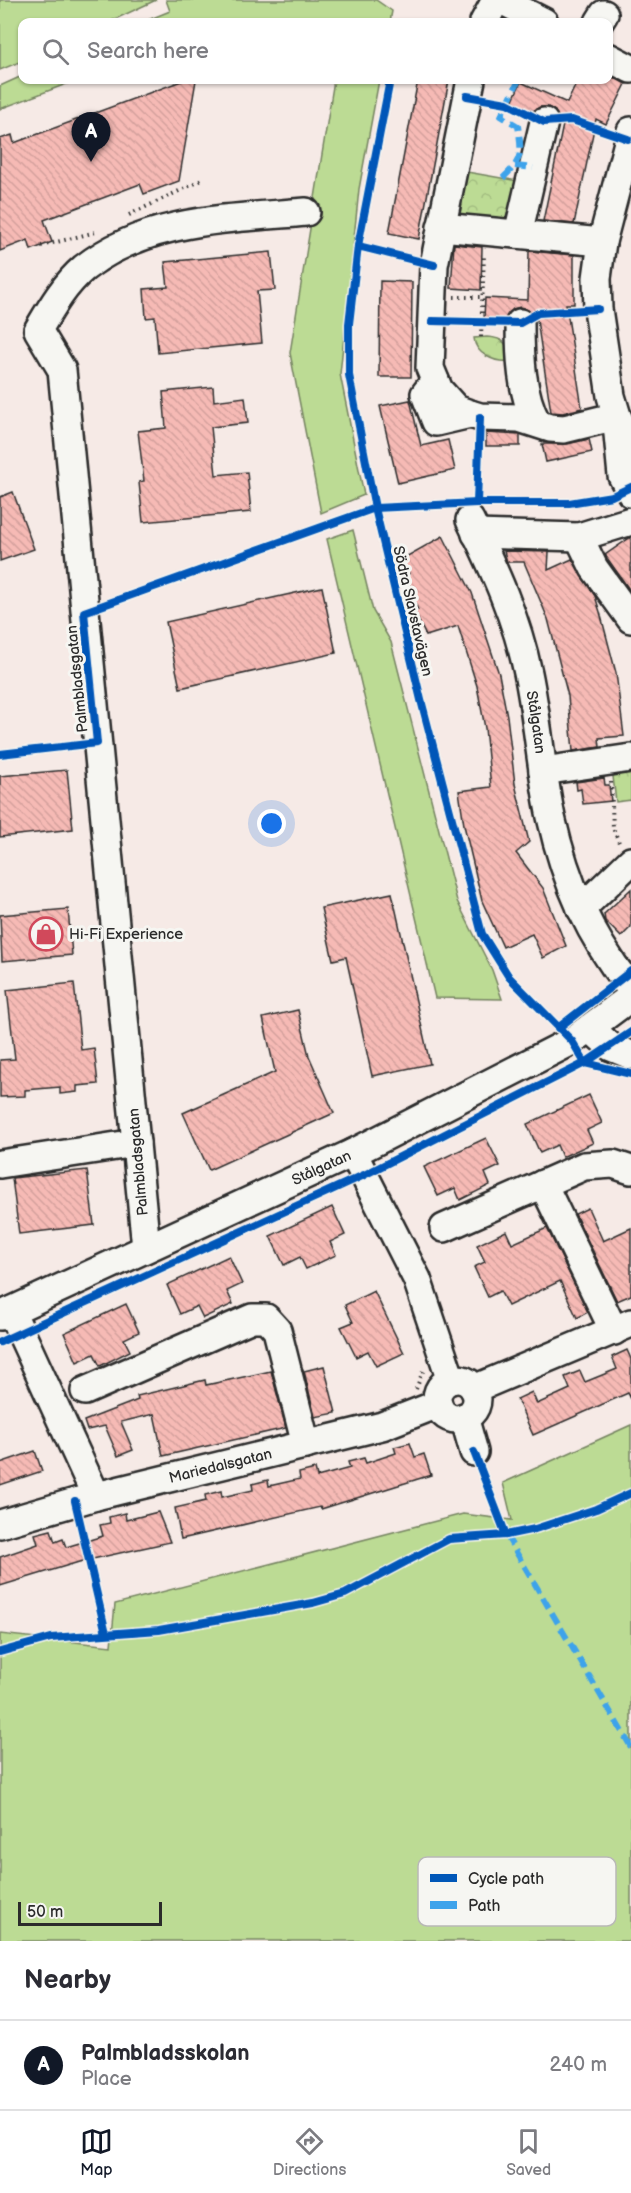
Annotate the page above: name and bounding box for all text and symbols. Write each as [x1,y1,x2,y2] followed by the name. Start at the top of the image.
[18,18,613,84] search box
[39,35,72,68] icon: search
[87,38,209,65] text: Search here
[72,112,110,162] pin: A
[388,544,437,678] street label: Södra Slavstavägen
[62,624,93,733] street label: Palmbladsgatan
[522,689,550,755] street label: Stålgatan
[257,809,286,838] your location
[28,916,64,952] shop icon: Hi-Fi Experience
[69,925,183,944] place label: Hi-Fi Experience
[124,1107,153,1216] street label: Palmbladsgatan
[289,1146,354,1190] street label: Stålgatan
[167,1444,274,1488] street label: Mariedalsgatan
[418,1857,616,1926] legend
[468,1870,544,1889] text: Cycle path
[468,1897,500,1916] text: Path
[18,1899,162,1926] scale bar
[27,1903,63,1922] text: 50 m
[24,1965,111,1996] text: Nearby
[81,2040,250,2067] text: Palmbladsskolan
[37,2053,50,2077] text: A
[550,2053,607,2077] text: 240 m
[81,2067,132,2091] text: Place
[80,2125,113,2180] tab: Map
[273,2125,346,2180] tab: Directions
[506,2125,551,2180] tab: Saved

